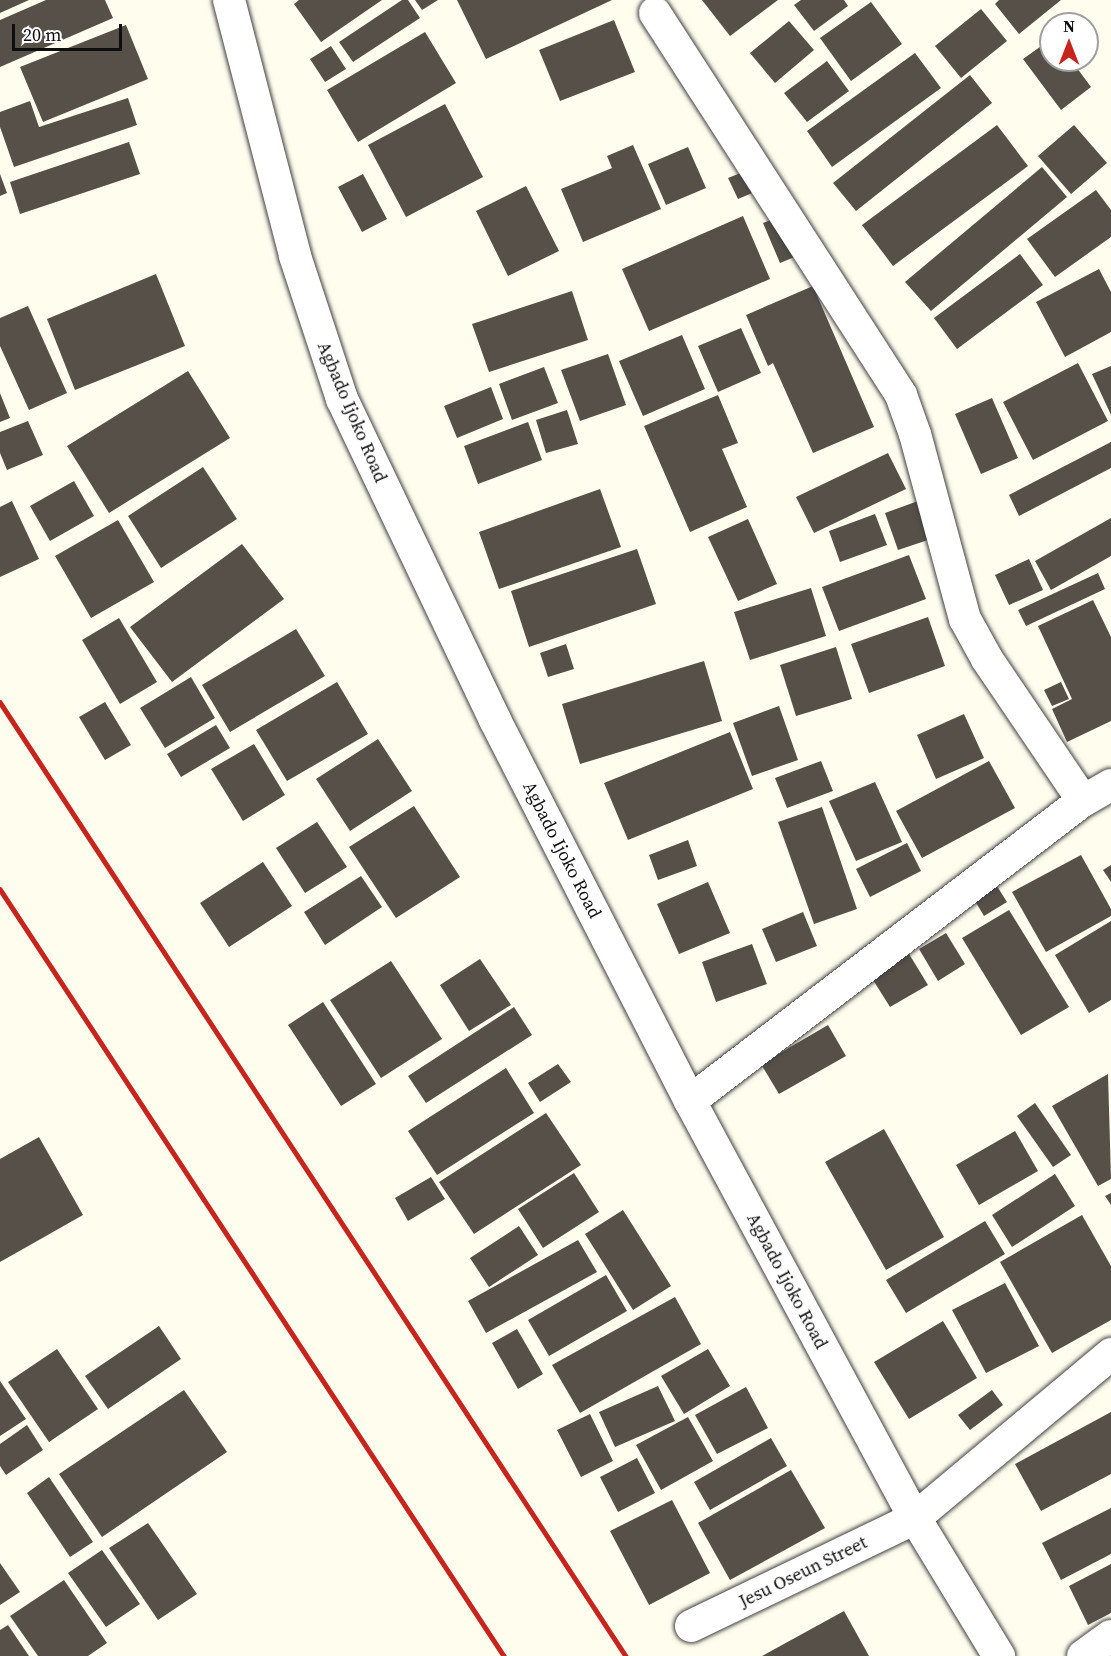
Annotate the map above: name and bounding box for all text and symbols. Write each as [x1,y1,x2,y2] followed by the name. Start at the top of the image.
[15,12,124,50] scale bar
[1039,12,1099,72] north arrow
[1063,15,1075,37] text: N
[23,22,61,47] text: 20 m
[313,338,391,486] street label: Agbado Ijoko Road
[518,778,606,922] street label: Agbado Ijoko Road
[742,1209,832,1353] street label: Agbado Ijoko Road
[735,1532,871,1612] street label: Jesu Oseun Street

